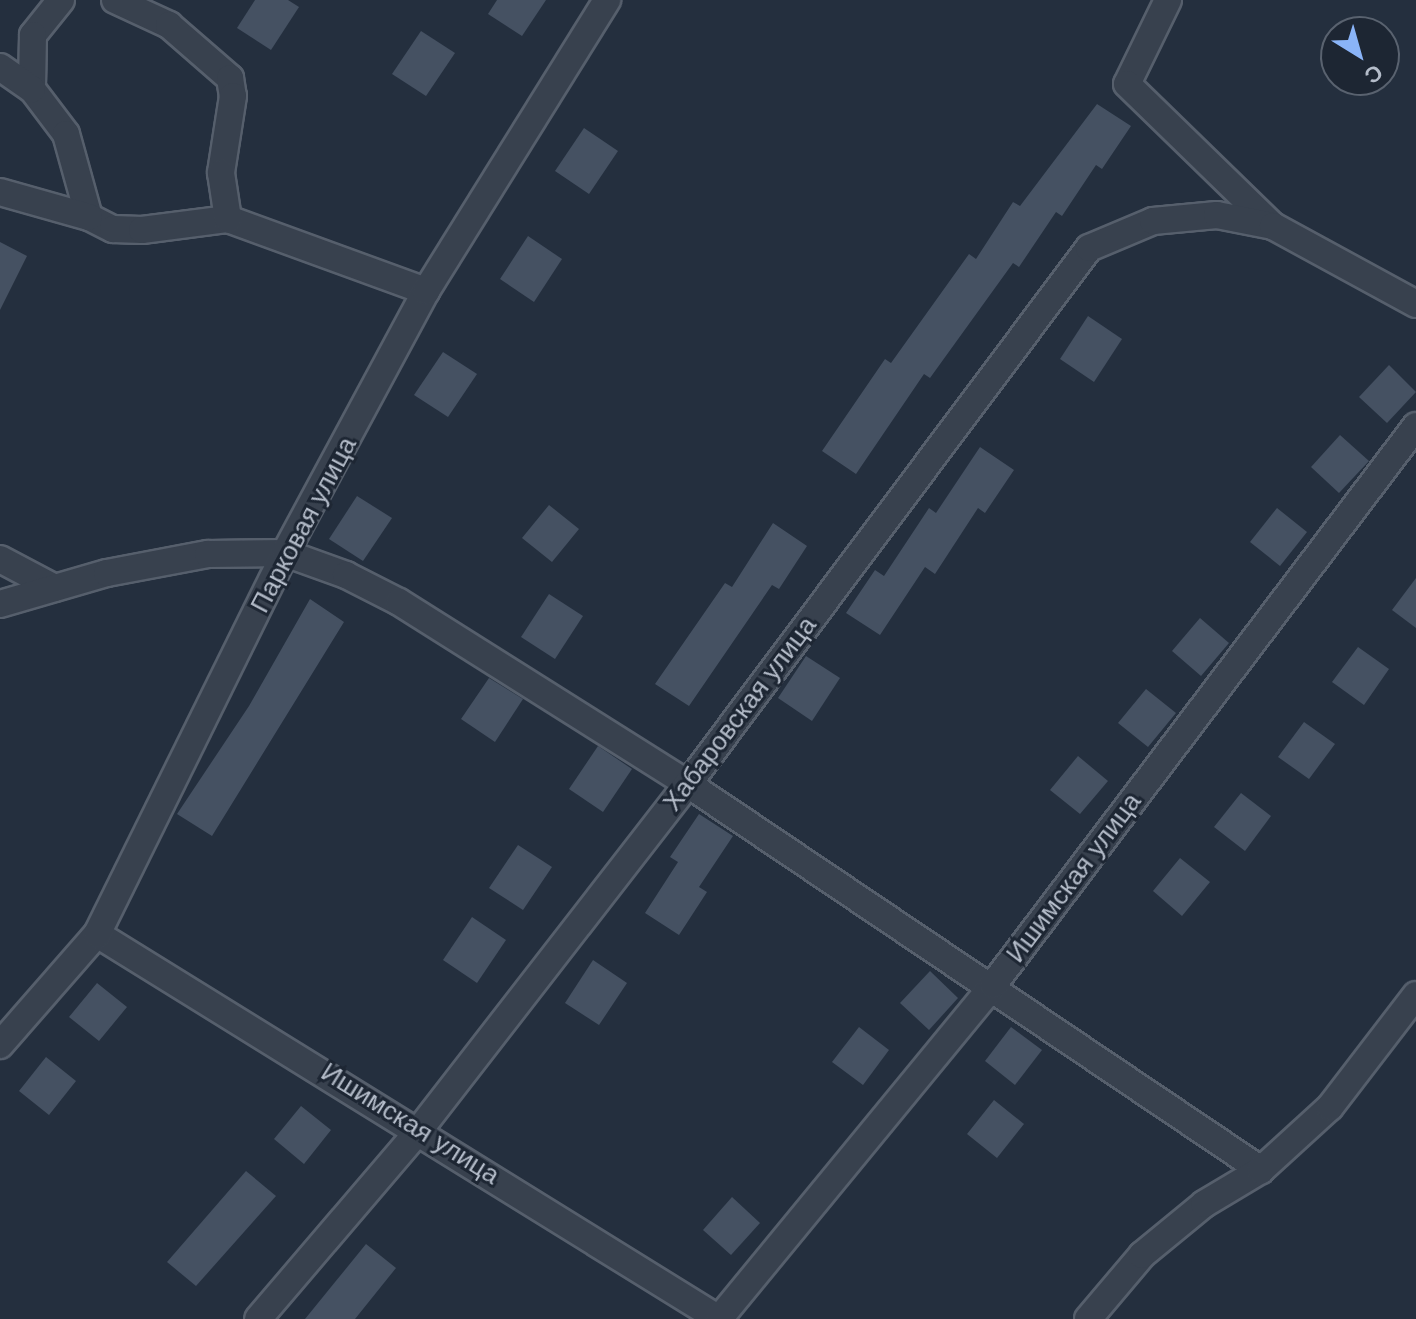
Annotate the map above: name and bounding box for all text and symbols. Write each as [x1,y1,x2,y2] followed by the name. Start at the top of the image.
[1320,16,1400,96] north arrow
[1360,59,1387,89] text: С
[245,432,363,618] street label: Парковая улица
[657,611,823,817] street label: Хабаровская улица
[1000,787,1148,969] street label: Ишимская улица
[315,1057,505,1191] street label: Ишимская улица

